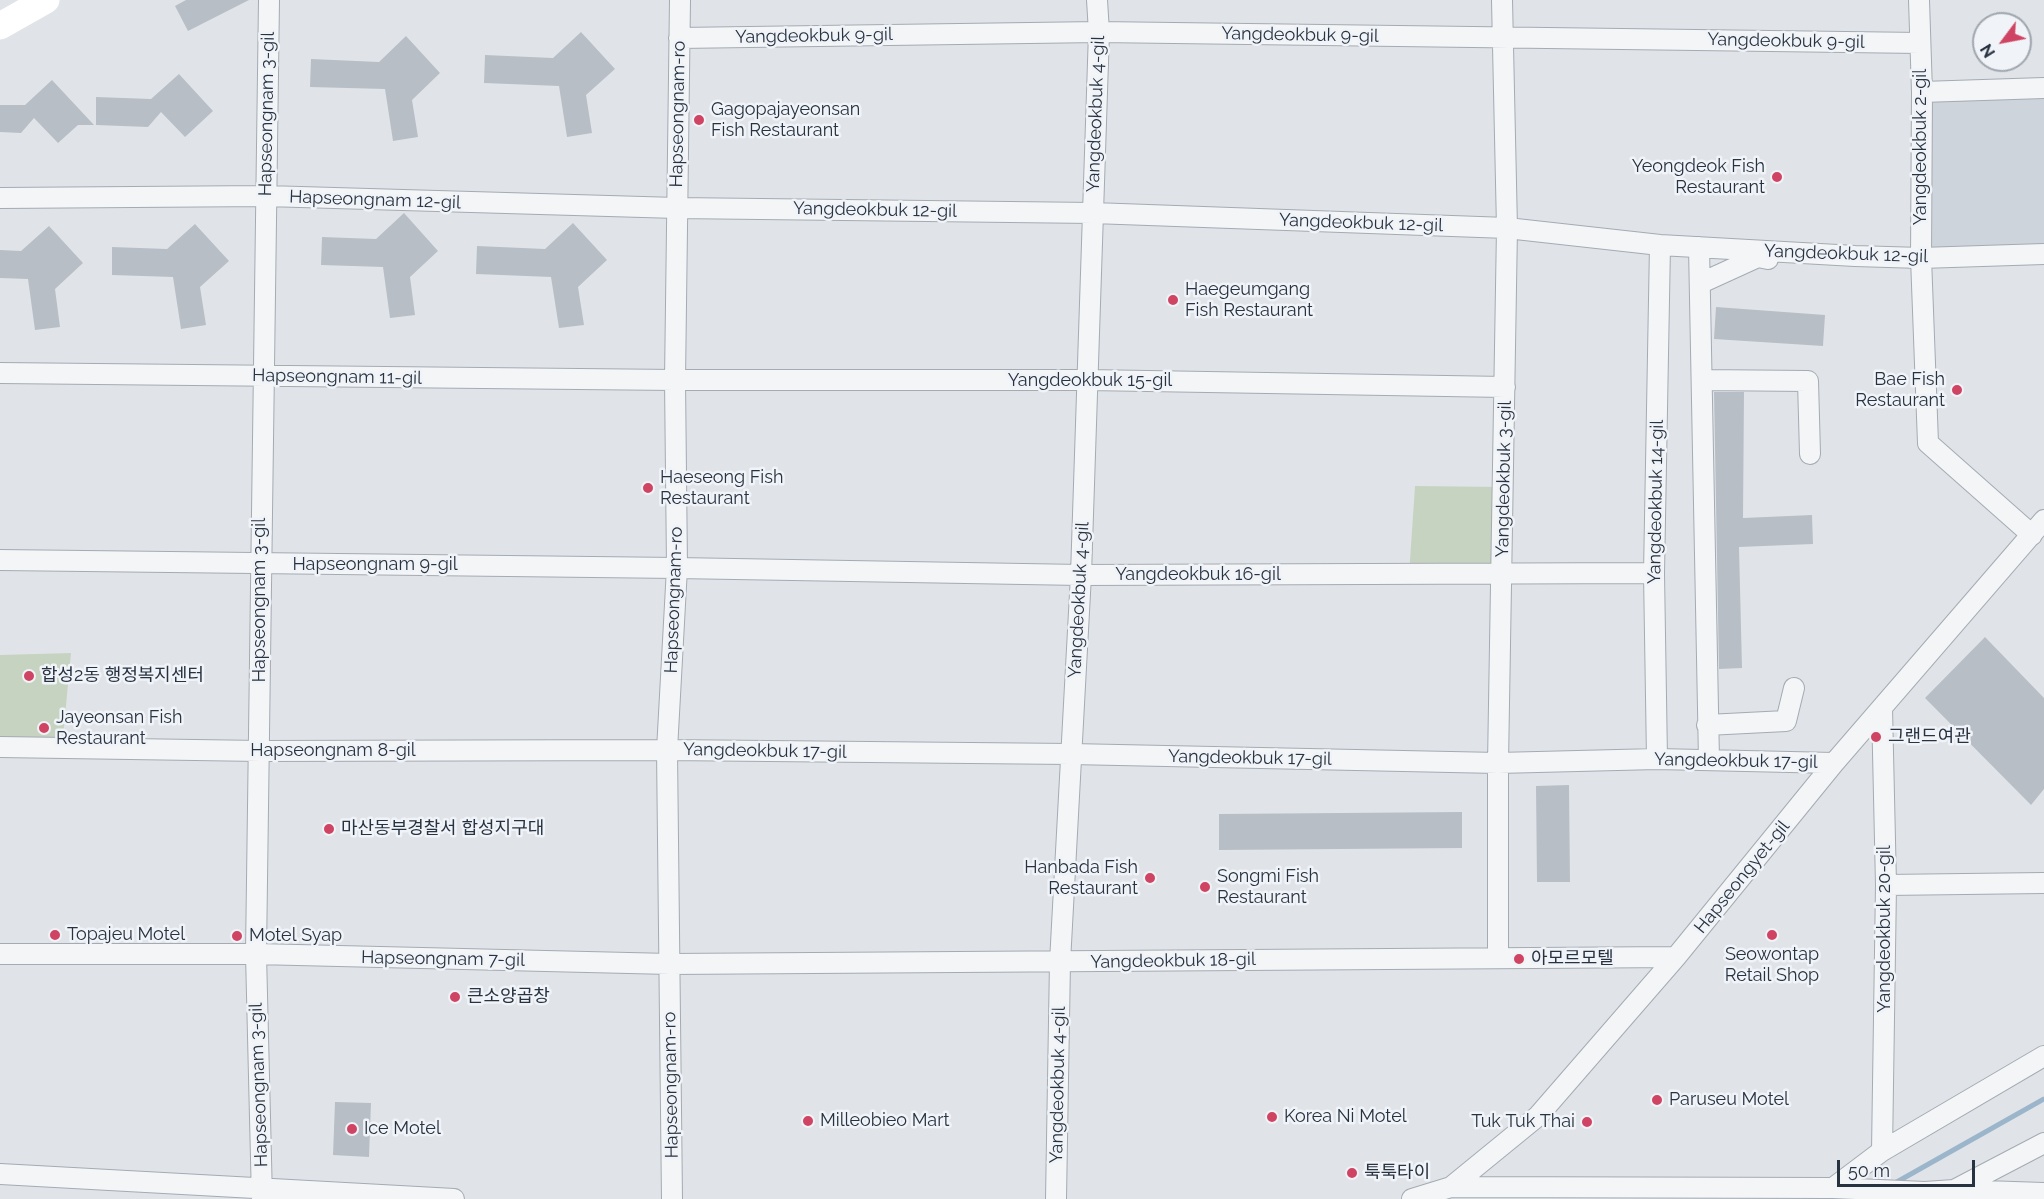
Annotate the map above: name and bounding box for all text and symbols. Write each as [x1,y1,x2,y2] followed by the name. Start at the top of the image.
[1972,12,2032,72] north arrow
[1221,23,1379,47] street label: Yangdeokbuk 9-gil
[735,24,893,48] street label: Yangdeokbuk 9-gil
[1707,29,1865,53] street label: Yangdeokbuk 9-gil
[255,32,279,196] street label: Hapseongnam 3-gil
[1082,35,1110,193] street label: Yangdeokbuk 4-gil
[666,40,690,188] street label: Hapseongnam-ro
[1977,41,1999,61] text: N
[1910,69,1932,225] street label: Yangdeokbuk 2-gil
[711,99,860,142] place label: Gagopajayeonsan Fish Restaurant
[692,113,706,127] marker: Gagopajayeonsan Fish Restaurant
[1632,156,1765,198] place label: Yeongdeok Fish Restaurant
[1770,170,1784,184] marker: Yeongdeok Fish Restaurant
[289,186,461,214] street label: Hapseongnam 12-gil
[793,198,957,222] street label: Yangdeokbuk 12-gil
[1279,209,1443,237] street label: Yangdeokbuk 12-gil
[1764,240,1928,268] street label: Yangdeokbuk 12-gil
[1185,279,1313,322] place label: Haegeumgang Fish Restaurant
[1166,293,1180,307] marker: Haegeumgang Fish Restaurant
[252,365,422,389] street label: Hapseongnam 11-gil
[1855,369,1945,412] place label: Bae Fish Restaurant
[1008,370,1172,392] street label: Yangdeokbuk 15-gil
[1950,383,1964,397] marker: Bae Fish Restaurant
[1492,401,1516,557] street label: Yangdeokbuk 3-gil
[1644,420,1668,584] street label: Yangdeokbuk 14-gil
[660,467,783,510] place label: Haeseong Fish Restaurant
[641,481,655,495] marker: Haeseong Fish Restaurant
[249,518,271,682] street label: Hapseongnam 3-gil
[1064,521,1094,679] street label: Yangdeokbuk 4-gil
[661,526,687,674] street label: Hapseongnam-ro
[292,554,458,576] street label: Hapseongnam 9-gil
[1115,564,1281,586] street label: Yangdeokbuk 16-gil
[41,665,204,687] place label: 합성2동 행정복지센터
[22,669,36,683] marker: 합성2동 행정복지센터
[56,707,183,750] place label: Jayeonsan Fish Restaurant
[37,721,51,735] marker: Jayeonsan Fish Restaurant
[1888,726,1971,748] place label: 그랜드여관
[1869,730,1883,744] marker: 그랜드여관
[683,739,847,763] street label: Yangdeokbuk 17-gil
[250,740,416,762] street label: Hapseongnam 8-gil
[1168,746,1332,770] street label: Yangdeokbuk 17-gil
[1654,749,1818,773] street label: Yangdeokbuk 17-gil
[1690,816,1794,938] street label: Hapseongyet-gil
[341,818,544,840] place label: 마산동부경찰서 합성지구대
[322,822,336,836] marker: 마산동부경찰서 합성지구대
[1874,845,1896,1013] street label: Yangdeokbuk 20-gil
[1024,857,1138,900] place label: Hanbada Fish Restaurant
[1217,866,1319,908] place label: Songmi Fish Restaurant
[1143,871,1157,885] marker: Hanbada Fish Restaurant
[1198,880,1212,894] marker: Songmi Fish Restaurant
[67,924,185,946] place label: Topajeu Motel
[249,925,342,947] place label: Motel Syap
[48,928,62,942] marker: Topajeu Motel
[1765,928,1779,942] marker: Seowontap Retail Shop
[230,929,244,943] marker: Motel Syap
[1725,944,1819,986] place label: Seowontap Retail Shop
[361,947,525,971] street label: Hapseongnam 7-gil
[1531,948,1614,970] place label: 아모르모텔
[1090,949,1256,973] street label: Yangdeokbuk 18-gil
[1512,952,1526,966] marker: 아모르모텔
[467,986,550,1008] place label: 큰소양곱창
[448,990,462,1004] marker: 큰소양곱창
[245,1003,273,1167] street label: Hapseongnam 3-gil
[1046,1006,1070,1164] street label: Yangdeokbuk 4-gil
[659,1011,683,1159] street label: Hapseongnam-ro
[1669,1089,1789,1111] place label: Paruseu Motel
[1650,1093,1664,1107] marker: Paruseu Motel
[1284,1106,1407,1128] place label: Korea Ni Motel
[820,1110,950,1132] place label: Milleobieo Mart
[1265,1110,1279,1124] marker: Korea Ni Motel
[1471,1111,1575,1133] place label: Tuk Tuk Thai
[801,1114,815,1128] marker: Milleobieo Mart
[1580,1115,1594,1129] marker: Tuk Tuk Thai
[364,1118,441,1140] place label: Ice Motel
[345,1122,359,1136] marker: Ice Motel
[1840,1148,1978,1186] scale bar
[1848,1160,1890,1181] text: 50 m
[1364,1162,1430,1184] place label: 툭툭타이
[1345,1166,1359,1180] marker: 툭툭타이

